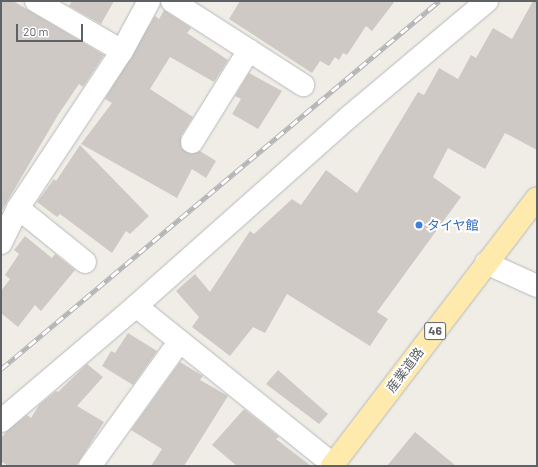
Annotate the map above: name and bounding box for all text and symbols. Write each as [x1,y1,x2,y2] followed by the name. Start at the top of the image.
[18,16,85,42] scale bar
[23,24,49,38] text: 20 m
[427,217,479,233] place label: タイヤ館
[414,220,424,230] marker: タイヤ館
[424,321,446,341] road number: 46
[383,345,427,395] street label: 産業道路

